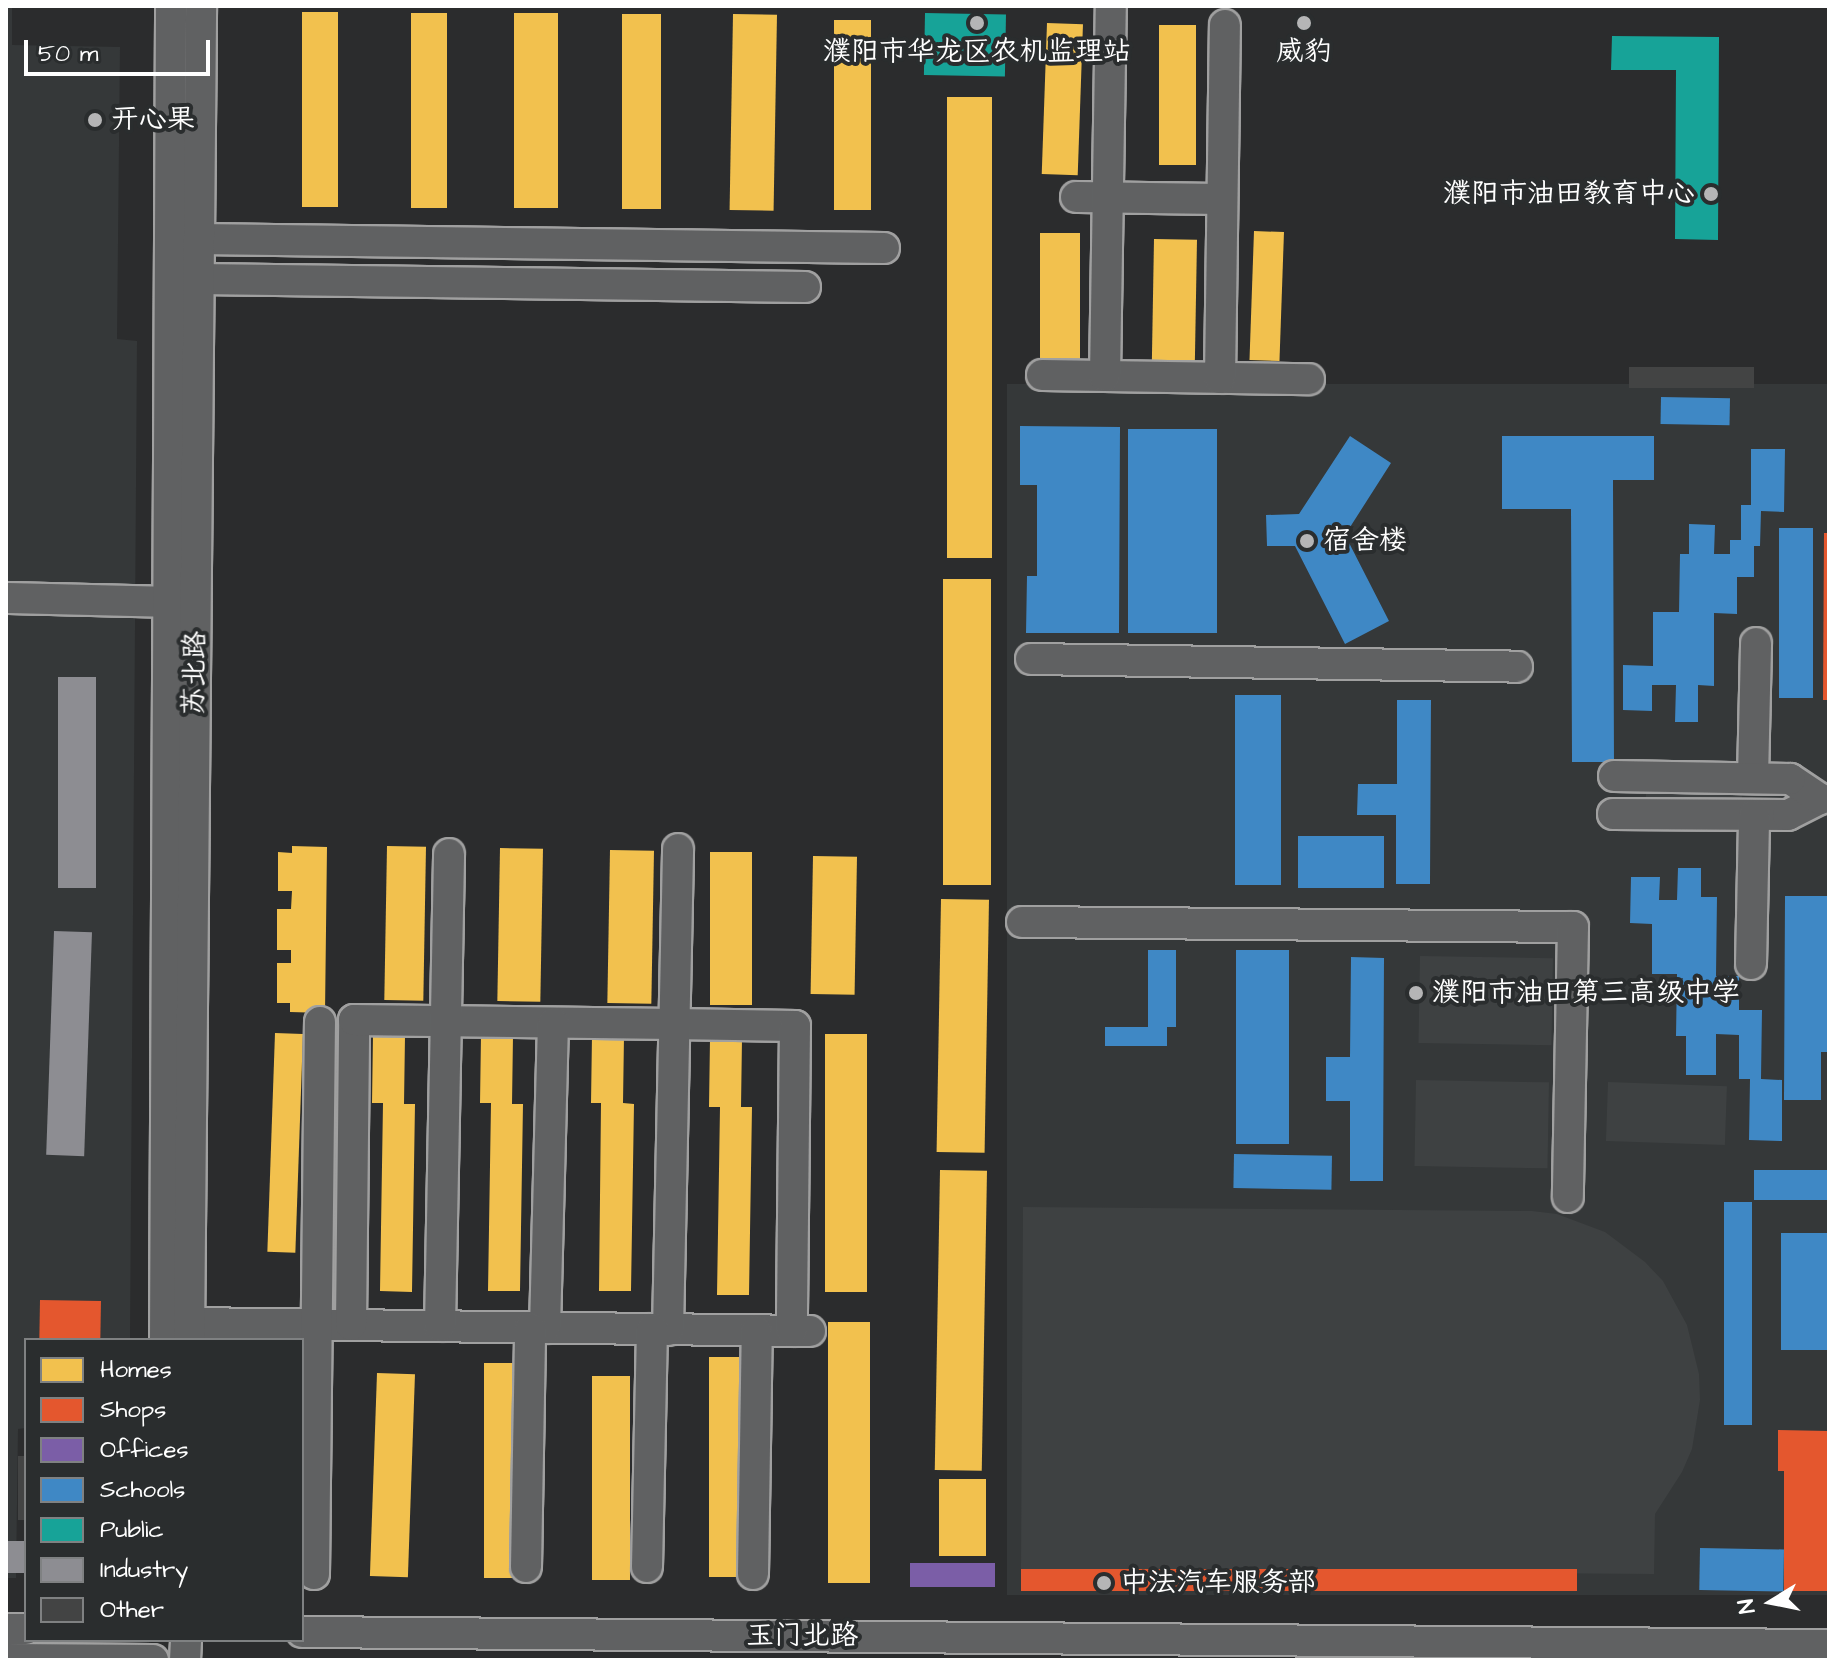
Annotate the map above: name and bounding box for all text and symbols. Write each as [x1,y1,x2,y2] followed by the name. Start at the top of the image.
[968,14,986,32] marker: 濮阳市华龙区农机监理站
[1295,14,1313,32] marker: 威豹
[28,24,214,74] scale bar
[823,35,1131,69] place label: 濮阳市华龙区农机监理站
[1276,35,1332,69] place label: 威豹
[38,37,98,71] text: 50 m
[111,103,195,137] place label: 开心果
[86,111,104,129] marker: 开心果
[1443,177,1695,211] place label: 濮阳市油田教育中心
[1702,185,1720,203] marker: 濮阳市油田教育中心
[1323,524,1407,558] place label: 宿舍楼
[1298,532,1316,550] marker: 宿舍楼
[177,631,213,715] street label: 苏北路
[1432,976,1740,1010] place label: 濮阳市油田第三高级中学
[1407,984,1425,1002] marker: 濮阳市油田第三高级中学
[24,1338,304,1642] legend
[100,1353,172,1387] text: Homes
[100,1393,166,1427] text: Shops
[100,1433,188,1467] text: Offices
[100,1473,185,1507] text: Schools
[100,1513,164,1547] text: Public
[100,1553,188,1587] text: Industry
[1731,1562,1811,1642] north arrow
[1120,1566,1316,1600] place label: 中法汽车服务部
[1095,1574,1113,1592] marker: 中法汽车服务部
[100,1593,164,1627] text: Other
[1730,1597,1763,1616] text: N
[746,1619,858,1653] street label: 玉门北路

